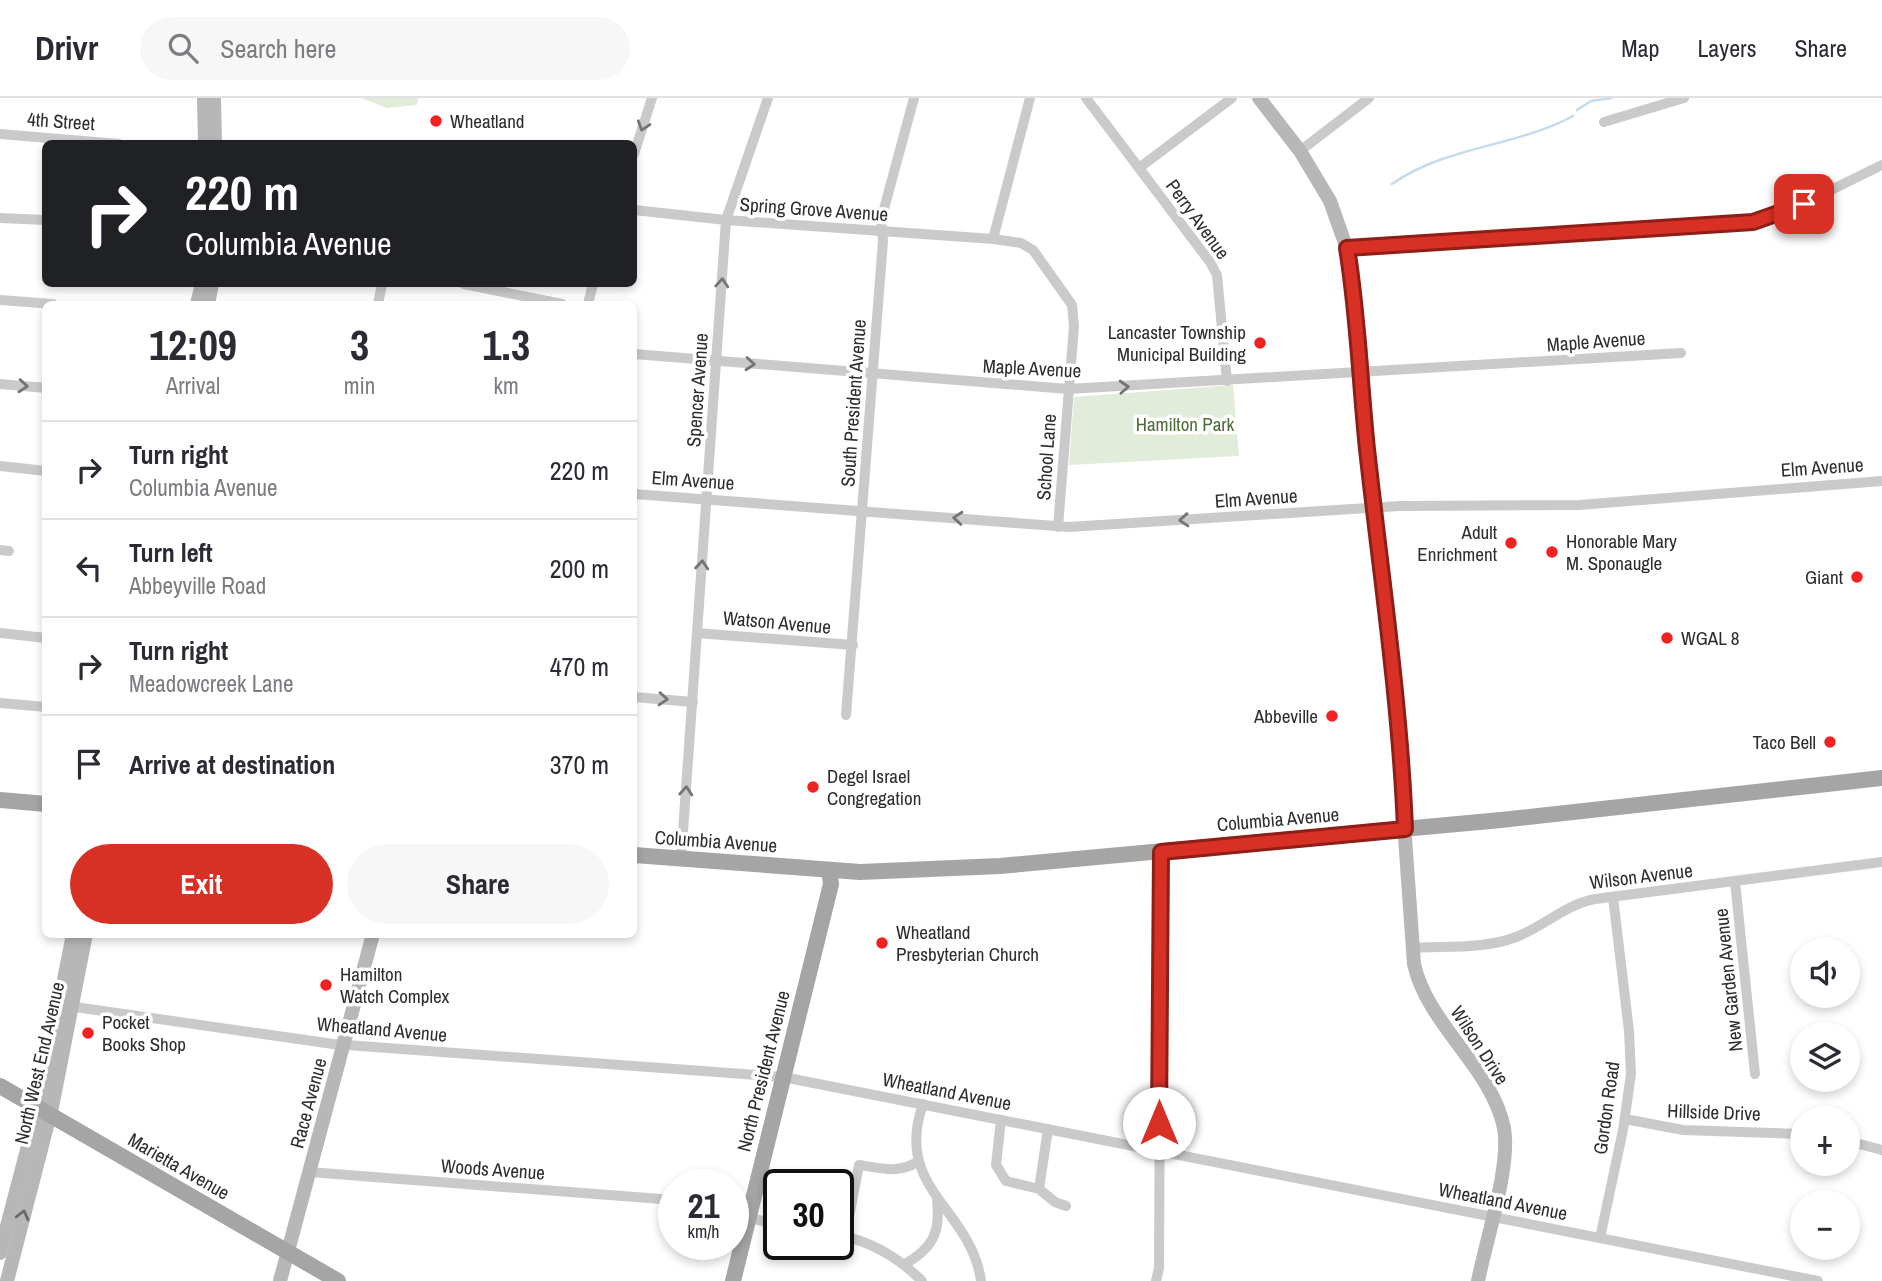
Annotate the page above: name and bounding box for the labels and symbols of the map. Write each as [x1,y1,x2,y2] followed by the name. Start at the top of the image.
[26,106,96,136] street label: 4th Street
[450,108,524,134] place label: Wheatland
[428,113,444,129] marker: Wheatland
[637,119,651,132] one-way arrow
[1160,174,1236,264] street label: Perry Avenue
[1774,174,1834,234] pin
[739,191,889,227] street label: Spring Grove Avenue
[714,278,729,289] one-way arrow
[834,318,872,488] street label: South President Avenue
[1108,319,1246,367] place label: Lancaster Township Municipal Building
[1546,325,1646,357] street label: Maple Avenue
[680,332,714,448] street label: Spencer Avenue
[1252,335,1268,351] marker: Lancaster Township Municipal Building
[982,352,1082,384] street label: Maple Avenue
[745,356,756,371] one-way arrow
[18,378,29,393] one-way arrow
[1118,379,1129,394] one-way arrow
[1136,411,1235,437] park label: Hamilton Park
[1030,413,1062,501] street label: School Lane
[1780,451,1864,483] street label: Elm Avenue
[651,464,735,496] street label: Elm Avenue
[1214,482,1298,514] street label: Elm Avenue
[952,511,963,526] one-way arrow
[1179,512,1190,527] one-way arrow
[1417,519,1498,567] place label: Adult Enrichment
[1566,528,1677,576] place label: Honorable Mary M. Sponaugle
[1503,535,1519,551] marker: Adult Enrichment
[1544,544,1560,560] marker: Honorable Mary M. Sponaugle
[694,559,709,570] one-way arrow
[1805,564,1844,590] place label: Giant
[1849,569,1865,585] marker: Giant
[722,604,832,640] street label: Watson Avenue
[1681,625,1739,651] place label: WGAL 8
[1659,630,1675,646] marker: WGAL 8
[658,691,669,706] one-way arrow
[1253,703,1318,729] place label: Abbeville
[1324,708,1340,724] marker: Abbeville
[1752,729,1816,755] place label: Taco Bell
[1822,734,1838,750] marker: Taco Bell
[827,763,921,811] place label: Degel Israel Congregation
[805,779,821,795] marker: Degel Israel Congregation
[678,786,693,797] one-way arrow
[1216,801,1340,837] street label: Columbia Avenue
[654,824,778,858] street label: Columbia Avenue
[1588,857,1694,895] street label: Wilson Avenue
[1708,907,1748,1053] street label: New Garden Avenue
[896,919,1039,967] place label: Wheatland Presbyterian Church
[874,935,890,951] marker: Wheatland Presbyterian Church
[340,961,450,1009] place label: Hamilton Watch Complex
[318,977,334,993] marker: Hamilton Watch Complex
[8,979,70,1147] street label: North West End Avenue
[730,988,796,1154] street label: North President Avenue
[1445,1001,1515,1089] street label: Wilson Drive
[102,1009,186,1057] place label: Pocket Books Shop
[316,1010,448,1048] street label: Wheatland Avenue
[80,1025,96,1041] marker: Pocket Books Shop
[283,1055,333,1151] street label: Race Avenue
[1587,1060,1625,1156] street label: Gordon Road
[880,1066,1014,1116] street label: Wheatland Avenue
[1122,1086,1196,1160] position arrow
[1667,1097,1761,1127] street label: Hillside Drive
[123,1126,235,1206] street label: Marietta Avenue
[440,1152,546,1186] street label: Woods Avenue
[763,1169,854,1260] speed limit sign: 30
[1436,1176,1570,1226] street label: Wheatland Avenue
[15,1209,29,1221] one-way arrow

